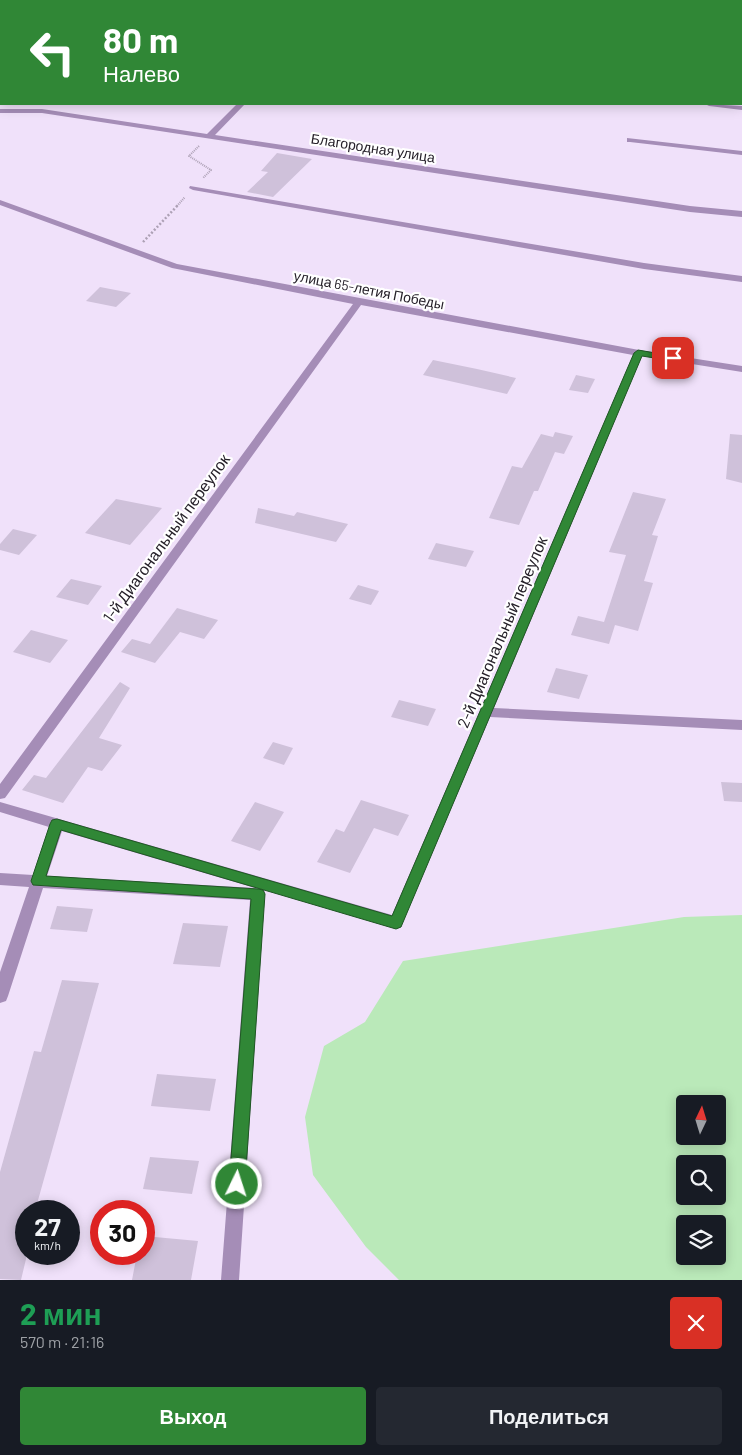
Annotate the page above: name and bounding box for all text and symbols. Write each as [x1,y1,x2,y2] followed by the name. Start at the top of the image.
[103,18,178,60] text: 80 m
[20,20,85,85] icon: left
[103,60,180,86] text: Налево
[310,129,437,166] street label: Благородная улица
[293,267,446,312] street label: улица 65-летия Победы
[652,337,694,379] pin
[659,344,687,372] icon: arrive
[98,449,234,625] street label: 1-й Диагональный переулок
[453,532,551,730] street label: 2-й Диагональный переулок
[676,1095,726,1145] north arrow
[676,1095,726,1265] map controls
[676,1155,726,1205] button: search
[210,1157,262,1209] position arrow
[90,1200,155,1265] speed limit sign: 30
[34,1211,61,1241] text: 27
[676,1215,726,1265] button: layers
[34,1238,61,1252] text: km/h
[20,1295,102,1331] text: 2 мин
[670,1297,722,1349] button: close
[20,1332,104,1351] text: 570 m · 21:16
[20,1387,366,1445] button: Выход
[376,1387,722,1445] button: Поделиться

